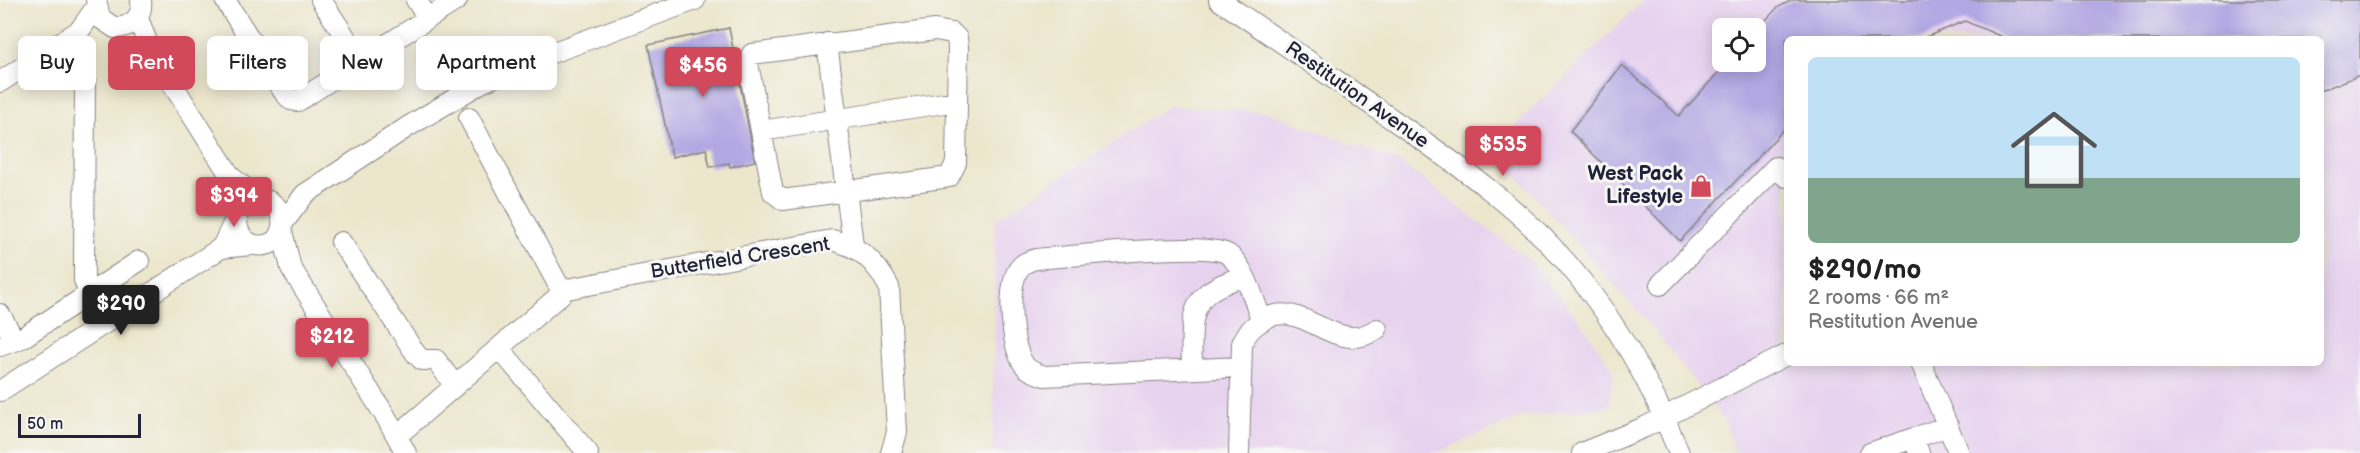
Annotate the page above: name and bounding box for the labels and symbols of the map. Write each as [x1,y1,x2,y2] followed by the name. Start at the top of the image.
[1281,36,1434,154] street label: Restitution Avenue
[667,47,739,98] pin: $456
[1467,126,1539,177] pin: $535
[1588,162,1684,209] place label: West Pack Lifestyle
[1688,173,1714,199] shop icon: West Pack Lifestyle
[198,177,270,228] pin: $394
[649,232,831,284] street label: Butterfield Crescent
[85,285,157,336] pin: $290
[296,318,368,369] pin: $212
[18,411,141,438] scale bar

